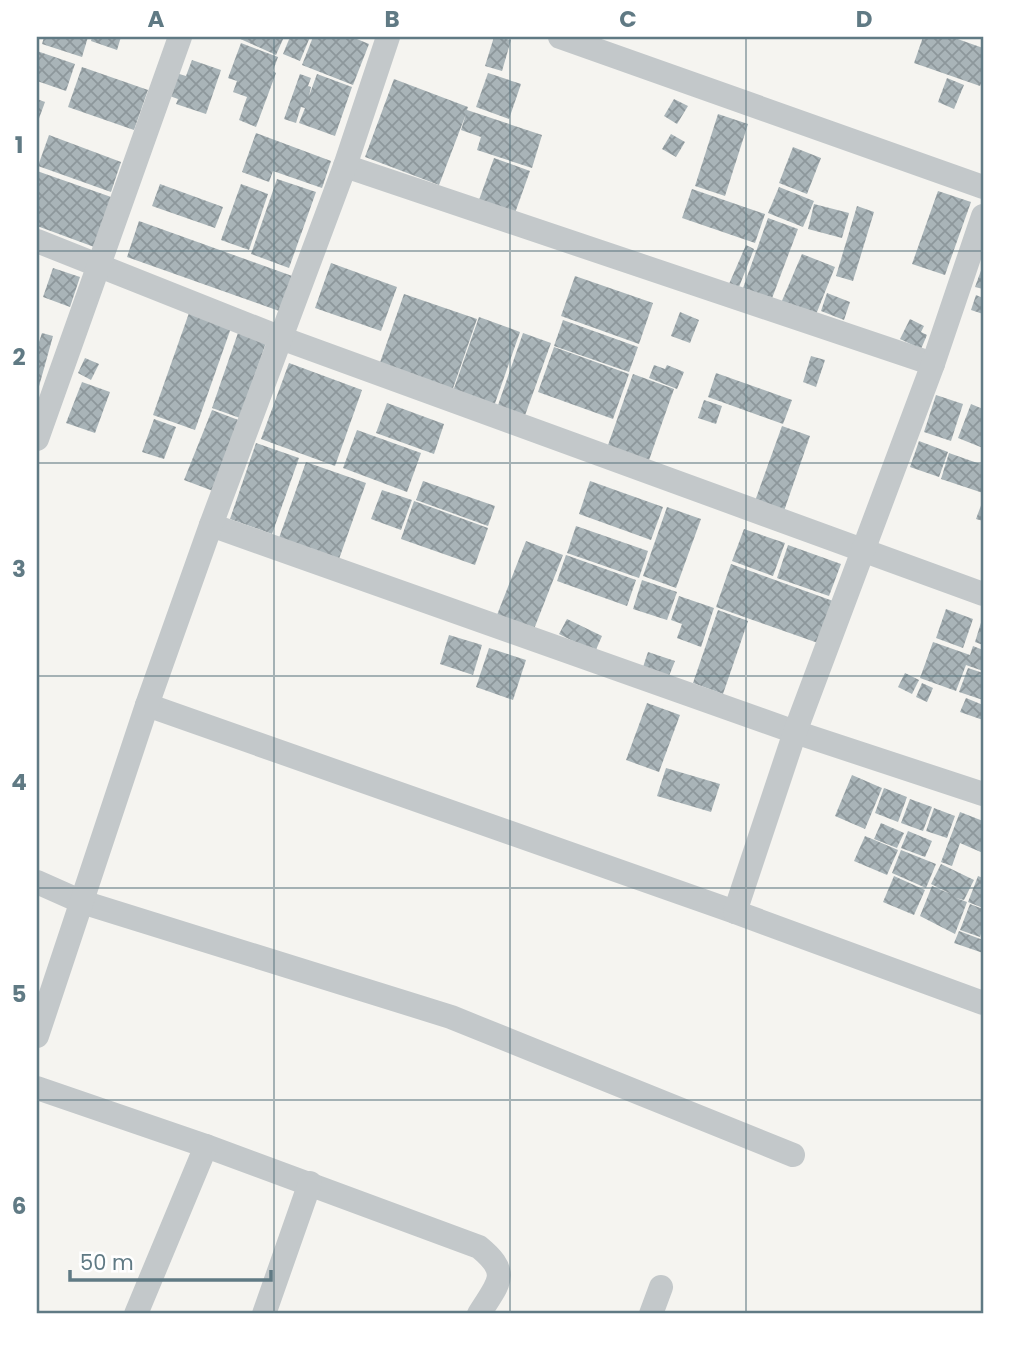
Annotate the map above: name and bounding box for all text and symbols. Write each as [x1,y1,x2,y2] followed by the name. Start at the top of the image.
[148,3,165,35] text: A
[384,3,400,35] text: B
[619,3,637,35] text: C
[856,3,872,35] text: D
[15,129,23,161] text: 1
[12,341,26,373] text: 2
[12,553,26,585] text: 3
[11,766,27,798] text: 4
[12,978,26,1010] text: 5
[12,1190,26,1222] text: 6
[70,1239,271,1283] scale bar
[80,1248,134,1277] text: 50 m

